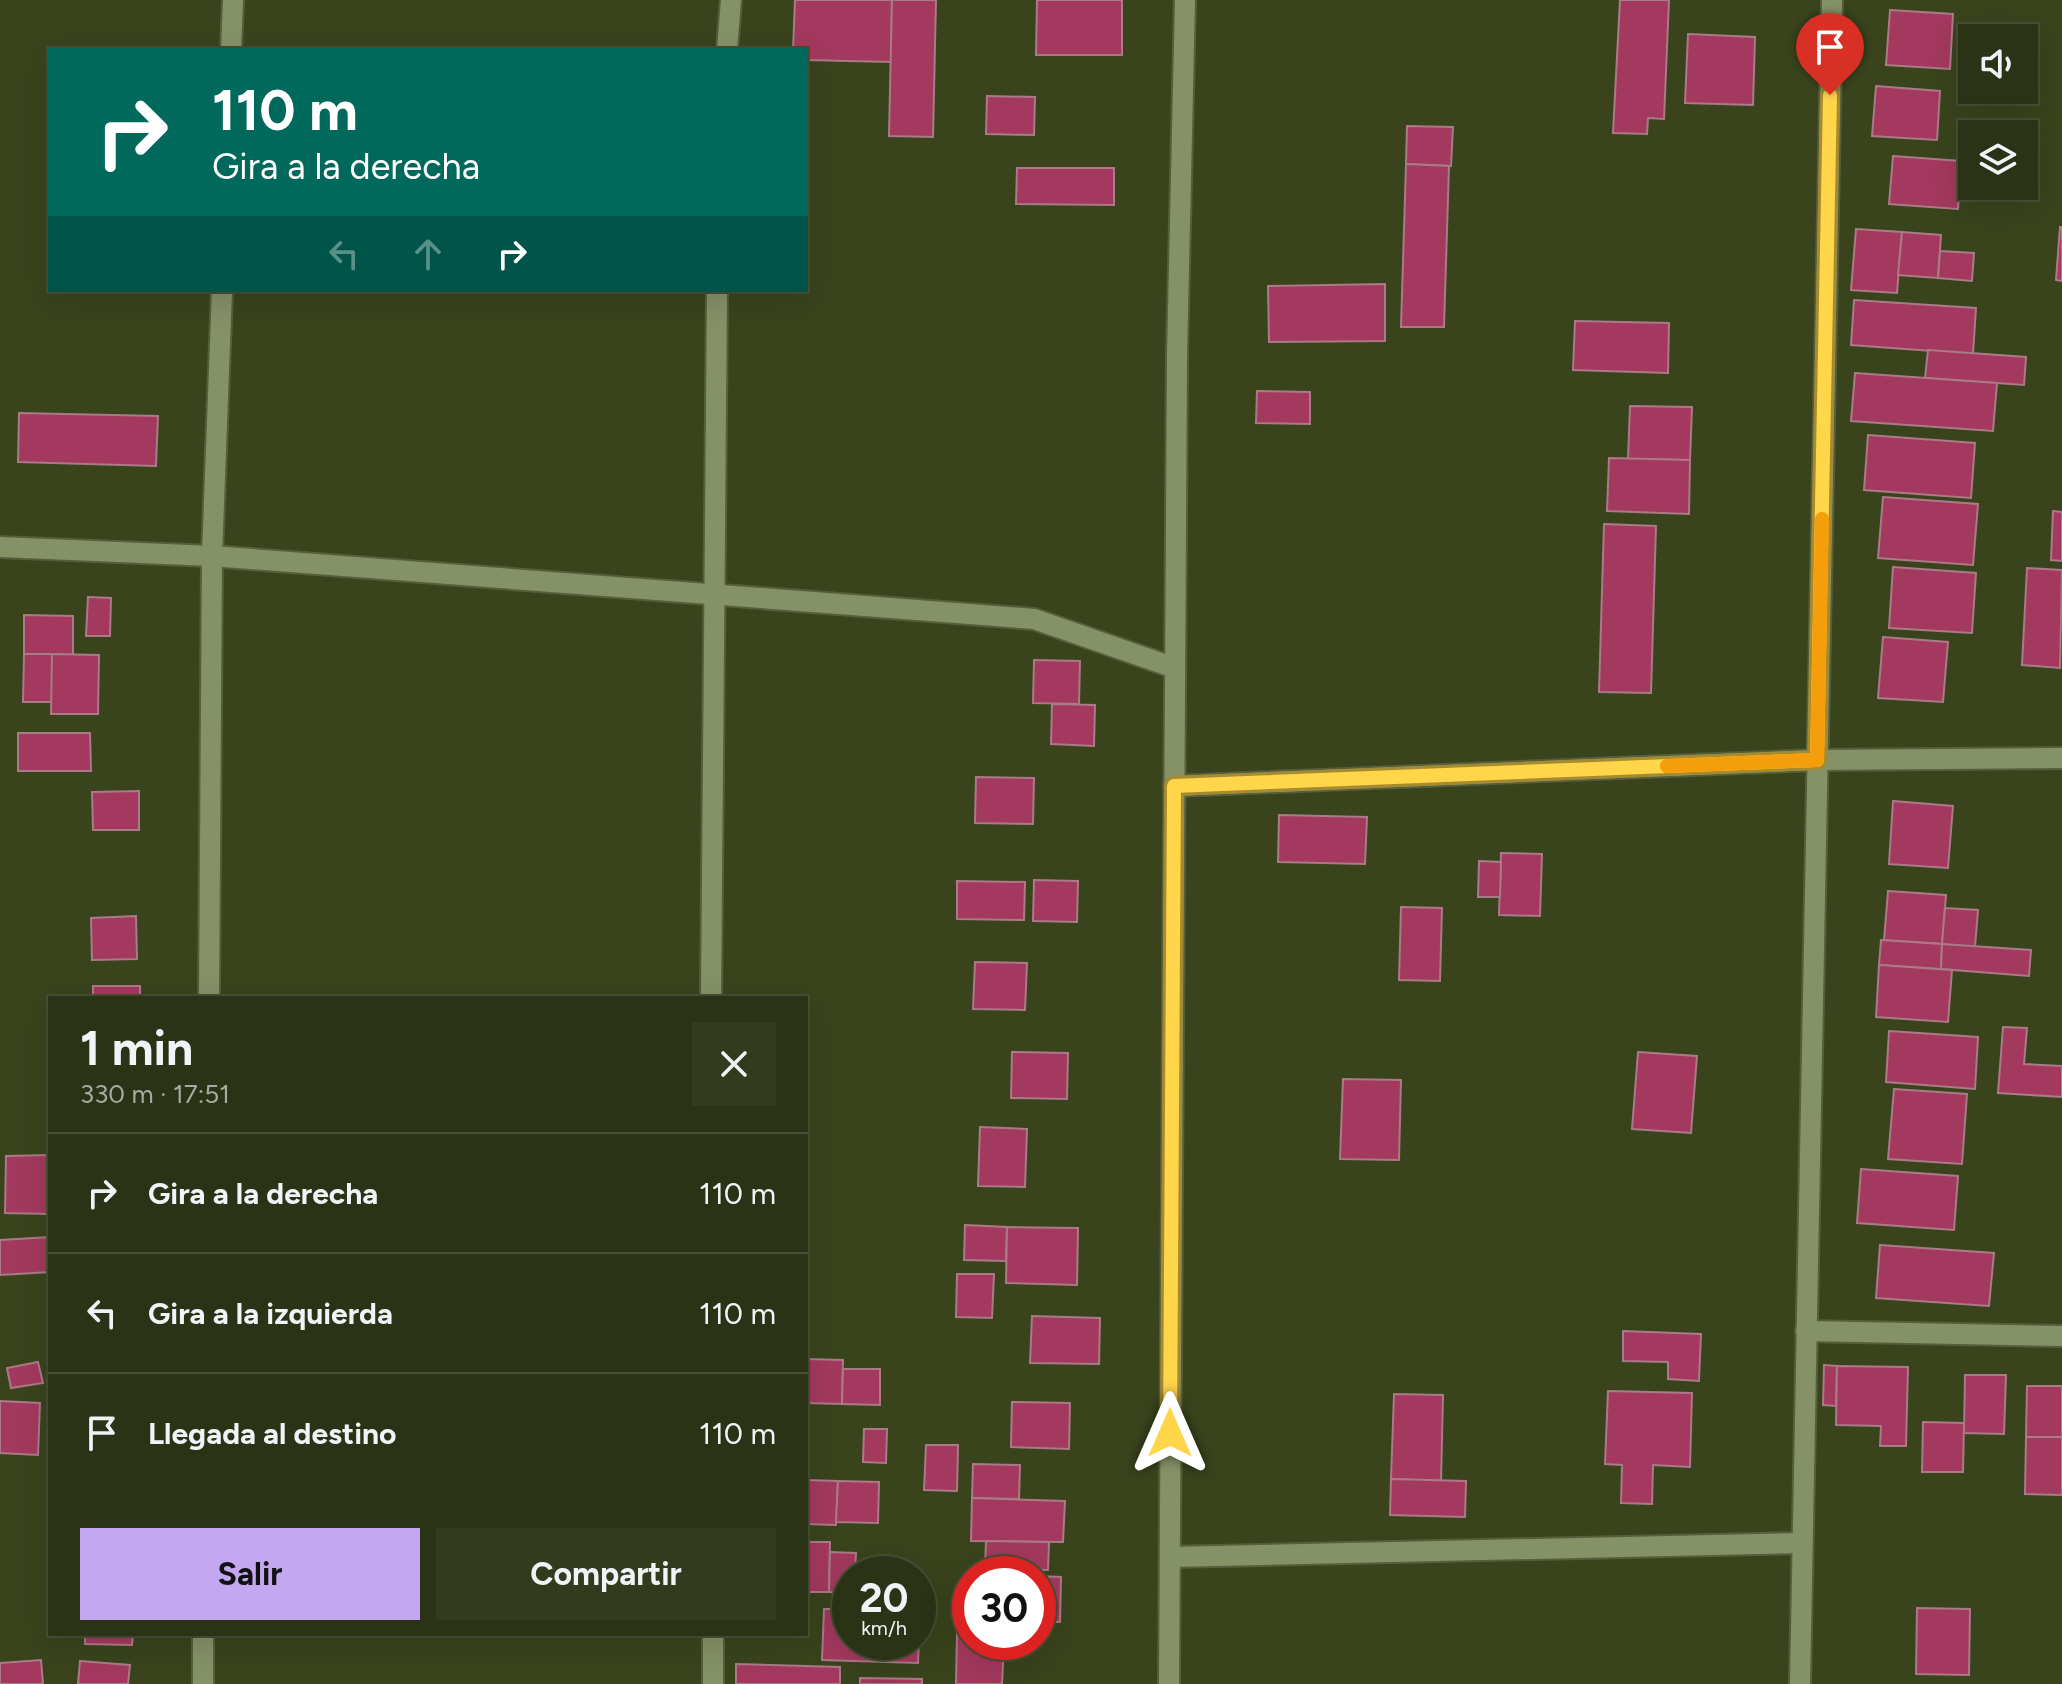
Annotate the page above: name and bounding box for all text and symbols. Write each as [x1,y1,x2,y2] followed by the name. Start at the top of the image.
[1796,13,1864,95] pin
[1958,24,2038,200] map controls
[1958,24,2038,104] button: sound
[1808,25,1852,69] icon: arrive
[212,77,358,144] text: 110 m
[80,80,184,184] icon: right
[1958,120,2038,200] button: layers
[212,145,480,188] text: Gira a la derecha
[322,232,366,276] icon: left
[406,232,450,276] icon: ahead
[490,232,534,276] icon: right
[80,1019,193,1077] text: 1 min
[692,1022,776,1106] button: close
[80,1078,230,1110] text: 330 m · 17:51
[80,1171,124,1215] icon: right
[148,1175,378,1212] text: Gira a la derecha
[699,1175,776,1212] text: 110 m
[80,1291,124,1335] icon: left
[148,1295,393,1332] text: Gira a la izquierda
[699,1295,776,1332] text: 110 m
[1128,1391,1212,1475] position arrow
[80,1411,124,1455] icon: arrive
[148,1415,396,1452] text: Llegada al destino
[699,1415,776,1452] text: 110 m
[80,1528,420,1620] button: Salir
[436,1528,776,1620] button: Compartir
[952,1556,1056,1660] speed limit sign: 30
[859,1574,909,1622] text: 20
[861,1616,907,1640] text: km/h

